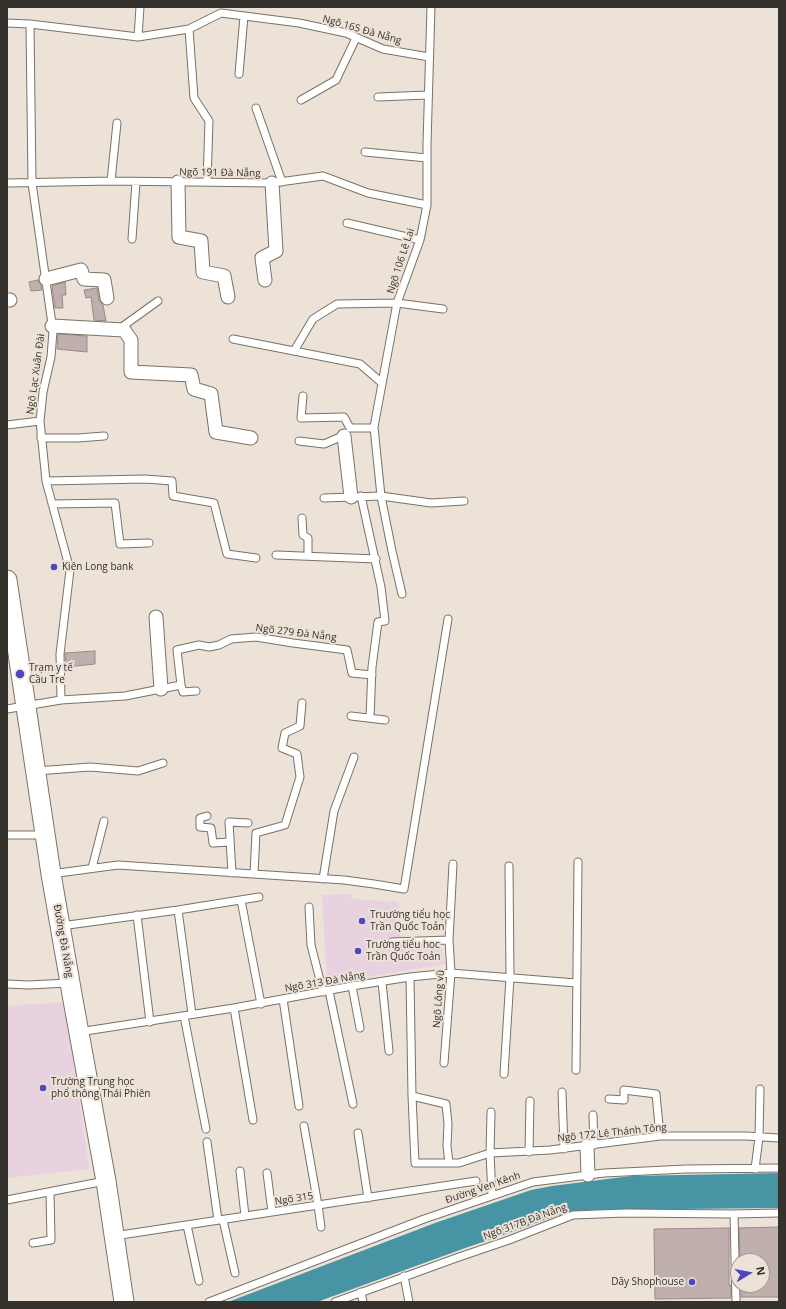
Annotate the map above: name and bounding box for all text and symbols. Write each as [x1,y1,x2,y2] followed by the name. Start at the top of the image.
[321,13,403,47] street label: Ngõ 165 Đà Nẵng
[179,166,261,180] street label: Ngõ 191 Đà Nẵng
[385,227,417,295] street label: Ngõ 106 Lê Lai
[24,333,48,415] street label: Ngõ Lạc Xuân Đài
[62,561,133,573] place label: Kiên Long bank
[49,562,59,572] marker: Kiên Long bank
[255,622,337,644] street label: Ngõ 279 Đà Nẵng
[29,662,73,686] place label: Trạm y tế Cầu Tre
[14,668,26,680] marker: Trạm y tế Cầu Tre
[51,903,75,979] street label: Đường Đà Nẵng
[370,909,450,932] place label: Truường tiểu học Trần Quốc Toản
[357,916,367,926] marker: Truường tiểu học Trần Quốc Toản
[366,939,440,962] place label: Trường tiểu học Trần Quốc Toản
[353,946,363,956] marker: Trường tiểu học Trần Quốc Toản
[284,969,366,995] street label: Ngõ 313 Đà Nẵng
[431,970,447,1028] street label: Ngõ Lông vũ
[51,1076,150,1100] place label: Trường Trung học phổ thông Thái Phiên
[38,1083,48,1093] marker: Trường Trung học phổ thông Thái Phiên
[557,1121,667,1145] street label: Ngõ 172 Lê Thánh Tông
[444,1170,522,1206] street label: Đường Ven Kênh
[274,1190,314,1208] street label: Ngõ 315
[482,1201,568,1243] street label: Ngõ 317B Đà Nẵng
[730,1253,770,1293] north arrow
[753,1265,769,1277] text: N
[611,1276,684,1288] place label: Dãy Shophouse
[687,1277,697,1287] marker: Dãy Shophouse

